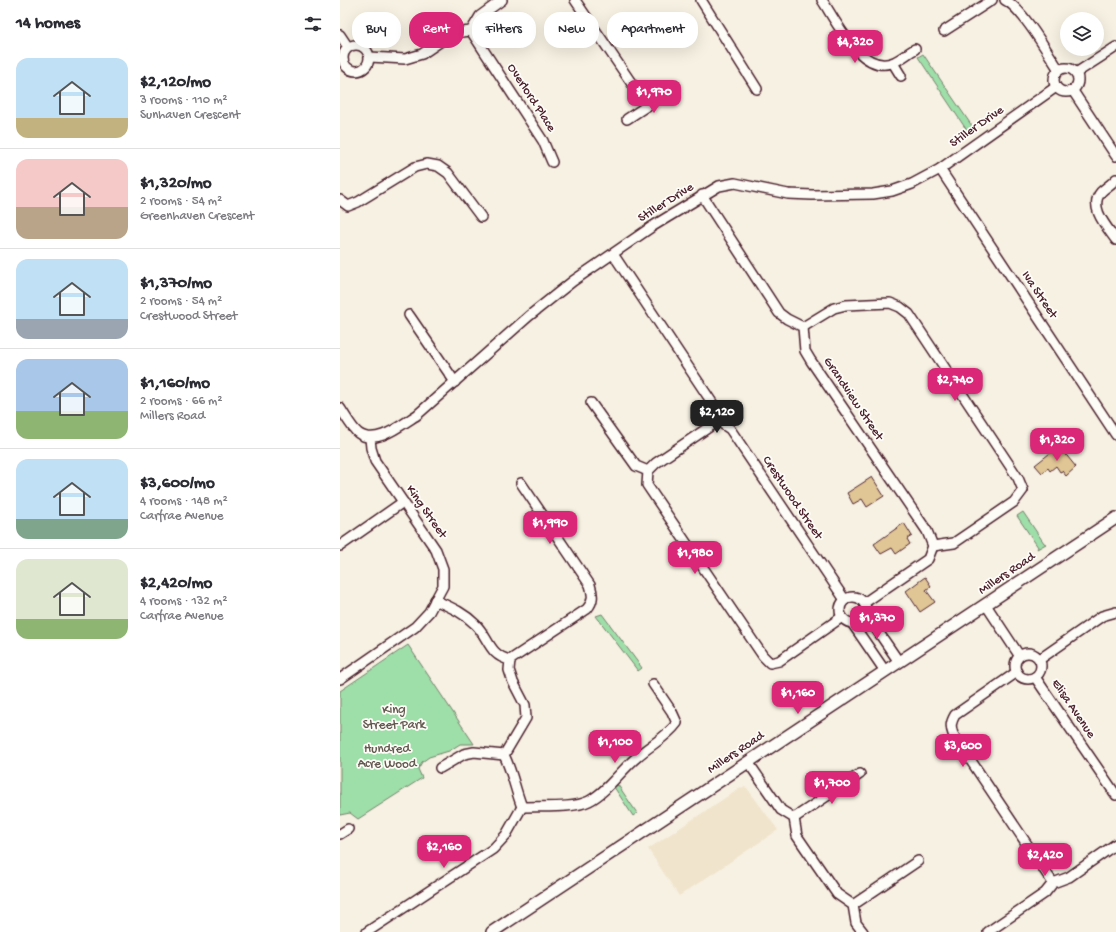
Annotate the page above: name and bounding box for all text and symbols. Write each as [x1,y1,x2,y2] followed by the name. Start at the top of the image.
[352,12,401,48] chip: Buy
[409,12,464,48] chip: Rent
[472,12,536,48] chip: Filters
[544,12,599,48] chip: New
[607,12,698,48] chip: Apartment
[1060,12,1104,56] map controls
[1060,12,1104,56] button: layers
[302,13,324,35] icon: filters
[16,14,80,34] text: 14 homes
[822,30,888,64] pin: $4,320
[837,35,873,50] text: $4,320
[503,61,559,135] street label: Overlord Place
[140,73,211,93] text: $2,120/mo
[48,74,96,122] icon: home
[621,80,687,114] pin: $1,970
[636,85,672,100] text: $1,970
[140,93,228,108] text: 3 rooms · 110 m²
[947,103,1007,151] street label: Stiller Drive
[140,108,240,123] text: Sunhaven Crescent
[140,174,212,194] text: $1,320/mo
[48,175,96,223] icon: home
[635,180,697,226] street label: Stiller Drive
[140,194,222,209] text: 2 rooms · 54 m²
[140,209,254,224] text: Greenhaven Crescent
[1018,268,1061,323] street label: Iva Street
[140,274,212,294] text: $1,370/mo
[48,275,96,323] icon: home
[140,294,222,309] text: 2 rooms · 54 m²
[140,309,237,324] text: Crestwood Street
[820,355,887,445] street label: Grandview Street
[922,368,988,402] pin: $2,740
[937,373,973,388] text: $2,740
[140,374,210,394] text: $1,160/mo
[48,375,96,423] icon: home
[140,394,222,409] text: 2 rooms · 66 m²
[684,400,750,434] pin: $2,120
[699,405,735,420] text: $2,120
[140,409,205,424] text: Millers Road
[1024,428,1090,462] pin: $1,320
[1039,433,1075,448] text: $1,320
[759,453,826,544] street label: Crestwood Street
[140,474,215,494] text: $3,600/mo
[48,475,96,523] icon: home
[402,483,451,543] street label: King Street
[140,494,228,509] text: 4 rooms · 148 m²
[140,509,224,524] text: Carfrae Avenue
[517,511,583,545] pin: $1,990
[532,516,568,531] text: $1,990
[662,541,728,575] pin: $1,980
[677,546,713,561] text: $1,980
[976,549,1039,598] street label: Millers Road
[140,574,212,594] text: $2,420/mo
[48,575,96,623] icon: home
[140,594,227,609] text: 4 rooms · 132 m²
[844,606,910,640] pin: $1,370
[140,609,224,624] text: Carfrae Avenue
[859,611,895,626] text: $1,370
[1048,677,1098,742] street label: Elisa Avenue
[765,681,831,715] pin: $1,160
[781,686,815,701] text: $1,160
[363,703,426,733] park label: King Street Park
[705,728,768,777] street label: Millers Road
[582,730,648,764] pin: $1,100
[930,734,996,768] pin: $3,600
[597,735,633,750] text: $1,100
[944,739,982,754] text: $3,600
[358,742,418,772] park label: Hundred Acre Wood
[799,771,865,805] pin: $1,700
[814,776,850,791] text: $1,700
[411,835,477,869] pin: $2,160
[426,840,462,855] text: $2,160
[1012,843,1078,877] pin: $2,420
[1027,848,1063,863] text: $2,420

